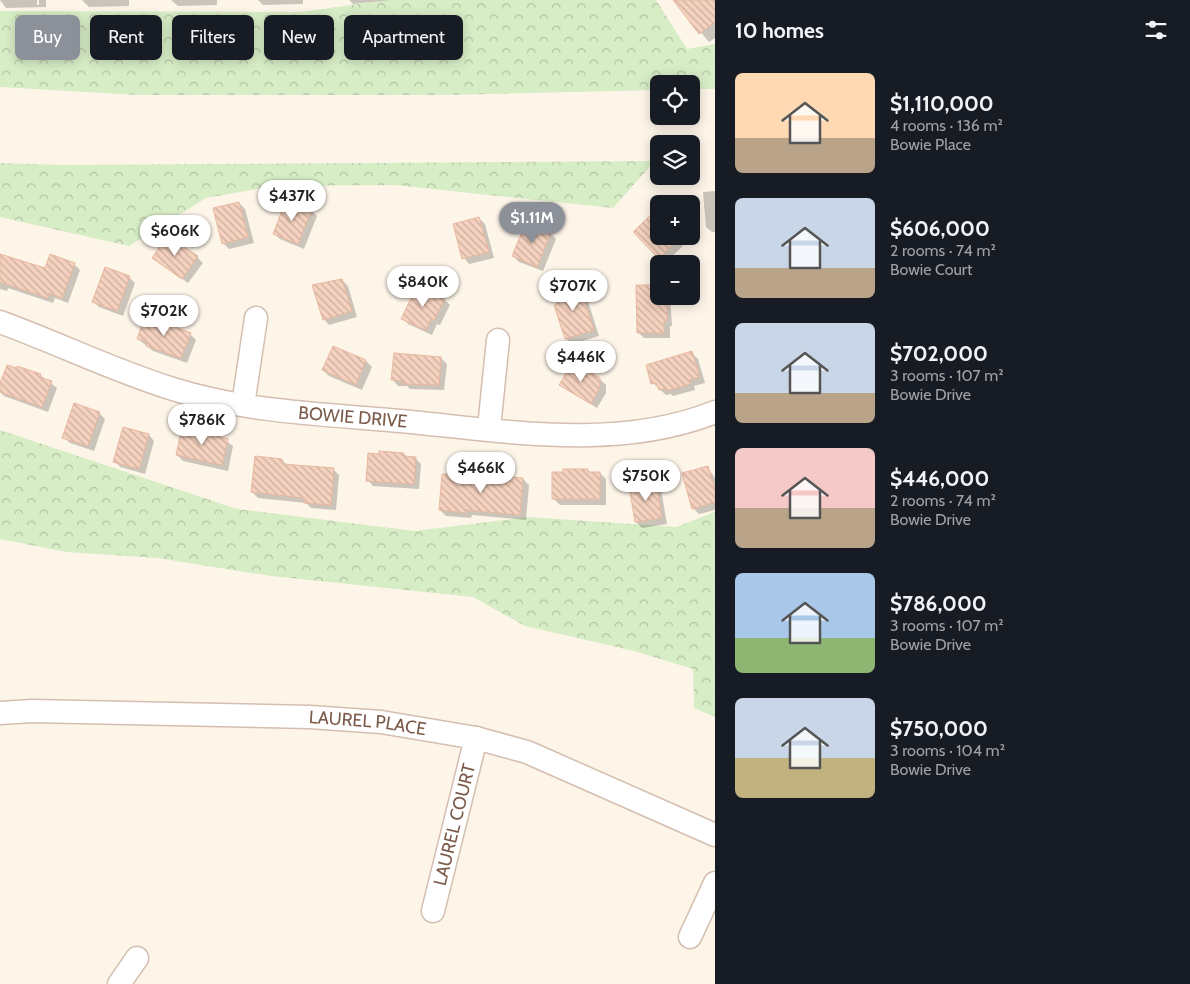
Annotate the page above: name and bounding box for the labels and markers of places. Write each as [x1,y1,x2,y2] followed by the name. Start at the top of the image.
[257,180,327,222] pin: $437K
[491,202,573,244] pin: $1.11M
[140,214,210,257] pin: $606K
[388,266,458,308] pin: $840K
[538,270,608,312] pin: $707K
[129,294,199,337] pin: $702K
[546,340,616,383] pin: $446K
[167,404,237,446] pin: $786K
[446,452,516,494] pin: $466K
[611,460,681,502] pin: $750K

